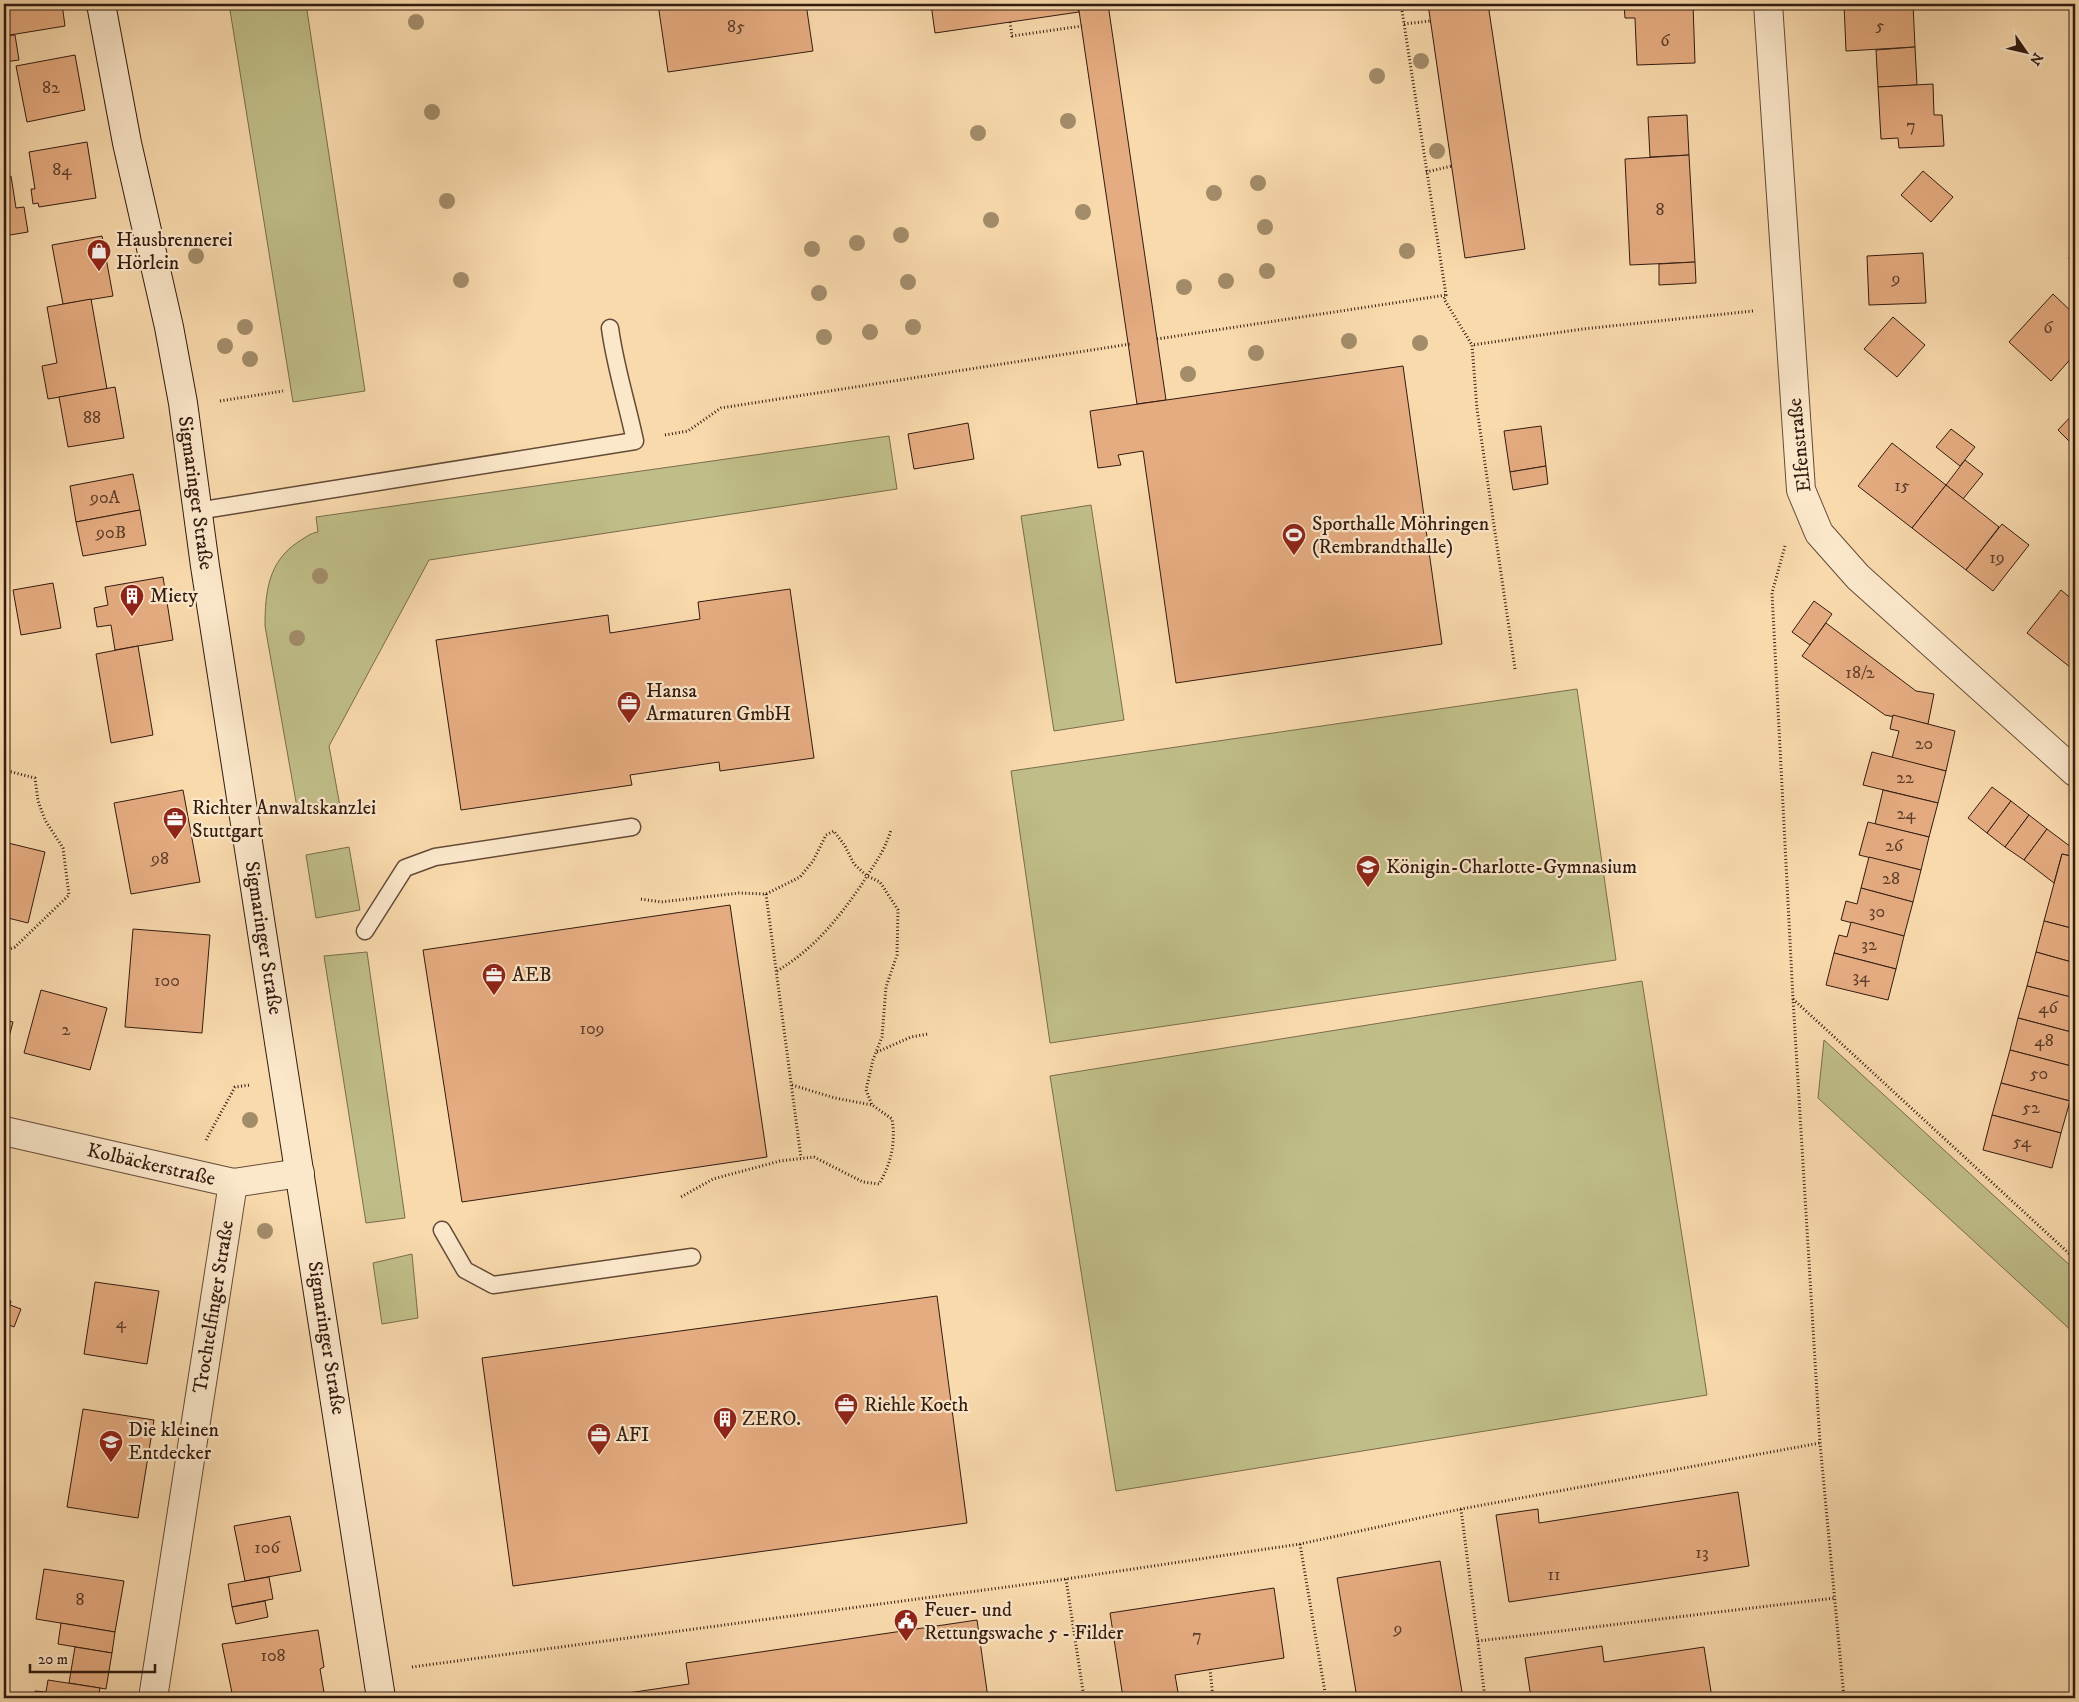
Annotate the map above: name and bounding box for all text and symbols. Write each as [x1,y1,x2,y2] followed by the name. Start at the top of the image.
[1876,15,1885,37] house number: 5
[727,16,745,38] house number: 85
[2002,28,2052,78] north arrow
[1660,30,1670,52] house number: 6
[2025,49,2047,69] text: N
[42,77,60,99] house number: 82
[1906,115,1916,137] house number: 7
[52,159,72,181] house number: 84
[1655,199,1665,221] house number: 8
[116,228,233,276] place label: Hausbrennerei Hörlein
[86,238,112,272] shop icon: Hausbrennerei Hörlein
[1891,268,1900,290] house number: 9
[2043,317,2053,339] house number: 6
[1783,397,1817,493] street label: Elfenstraße
[83,407,101,429] house number: 88
[172,415,218,571] street label: Sigmaringer Straße
[1894,475,1910,497] house number: 15
[89,487,121,509] house number: 90A
[1312,512,1490,560] place label: Sporthalle Möhringen (Rembrandthalle)
[95,522,126,544] house number: 90B
[1281,522,1307,556] sports icon: Sporthalle Möhringen (Rembrandthalle)
[1989,547,2005,569] house number: 19
[119,583,145,617] building icon: Miety
[150,584,198,609] place label: Miety
[1845,662,1875,684] house number: 18/2
[646,679,791,727] place label: Hansa Armaturen GmbH
[616,690,642,724] office icon: Hansa Armaturen GmbH
[1915,733,1933,755] house number: 20
[1896,767,1914,789] house number: 22
[192,796,376,844] place label: Richter Anwaltskanzlei Stuttgart
[1896,803,1916,825] house number: 24
[162,806,188,840] office icon: Richter Anwaltskanzlei Stuttgart
[1885,835,1904,857] house number: 26
[150,848,169,870] house number: 98
[1355,854,1381,888] school or university icon: Königin-Charlotte-Gymnasium
[1386,855,1637,880] place label: Königin-Charlotte-Gymnasium
[239,860,287,1016] street label: Sigmaringer Straße
[1882,868,1900,890] house number: 28
[1869,901,1885,923] house number: 30
[1861,934,1877,956] house number: 32
[481,962,507,996] office icon: AEB
[512,963,552,988] place label: AEB
[1852,966,1870,988] house number: 34
[154,970,180,992] house number: 100
[2038,997,2058,1019] house number: 46
[579,1018,605,1040] house number: 109
[62,1019,71,1041] house number: 2
[2034,1030,2054,1052] house number: 48
[2030,1063,2048,1085] house number: 50
[2022,1097,2040,1119] house number: 52
[2013,1131,2032,1153] house number: 54
[84,1138,218,1192] street label: Kolbäckerstraße
[188,1219,240,1395] street label: Trochtelfinger Straße
[302,1260,350,1416] street label: Sigmaringer Straße
[116,1312,127,1334] house number: 4
[833,1392,859,1426] office icon: Riehle Koeth
[864,1393,969,1418] place label: Riehle Koeth
[712,1406,738,1440] building icon: ZERO.
[742,1407,801,1432] place label: ZERO.
[128,1418,220,1466] place label: Die kleinen Entdecker
[586,1422,612,1456] office icon: AFI
[616,1423,649,1448] place label: AFI
[98,1429,124,1463] school or university icon: Die kleinen Entdecker
[254,1537,280,1559] house number: 106
[1695,1542,1709,1564] house number: 13
[1547,1564,1561,1586] house number: 11
[75,1589,85,1611] house number: 8
[924,1598,1124,1646] place label: Feuer- und Rettungswache 5 - Filder
[893,1608,919,1642] public building icon: Feuer- und Rettungswache 5 - Filder
[1393,1618,1402,1640] house number: 9
[1192,1625,1202,1647] house number: 7
[30,1642,155,1674] scale bar
[260,1645,286,1667] house number: 108
[38,1650,68,1669] text: 20 m

